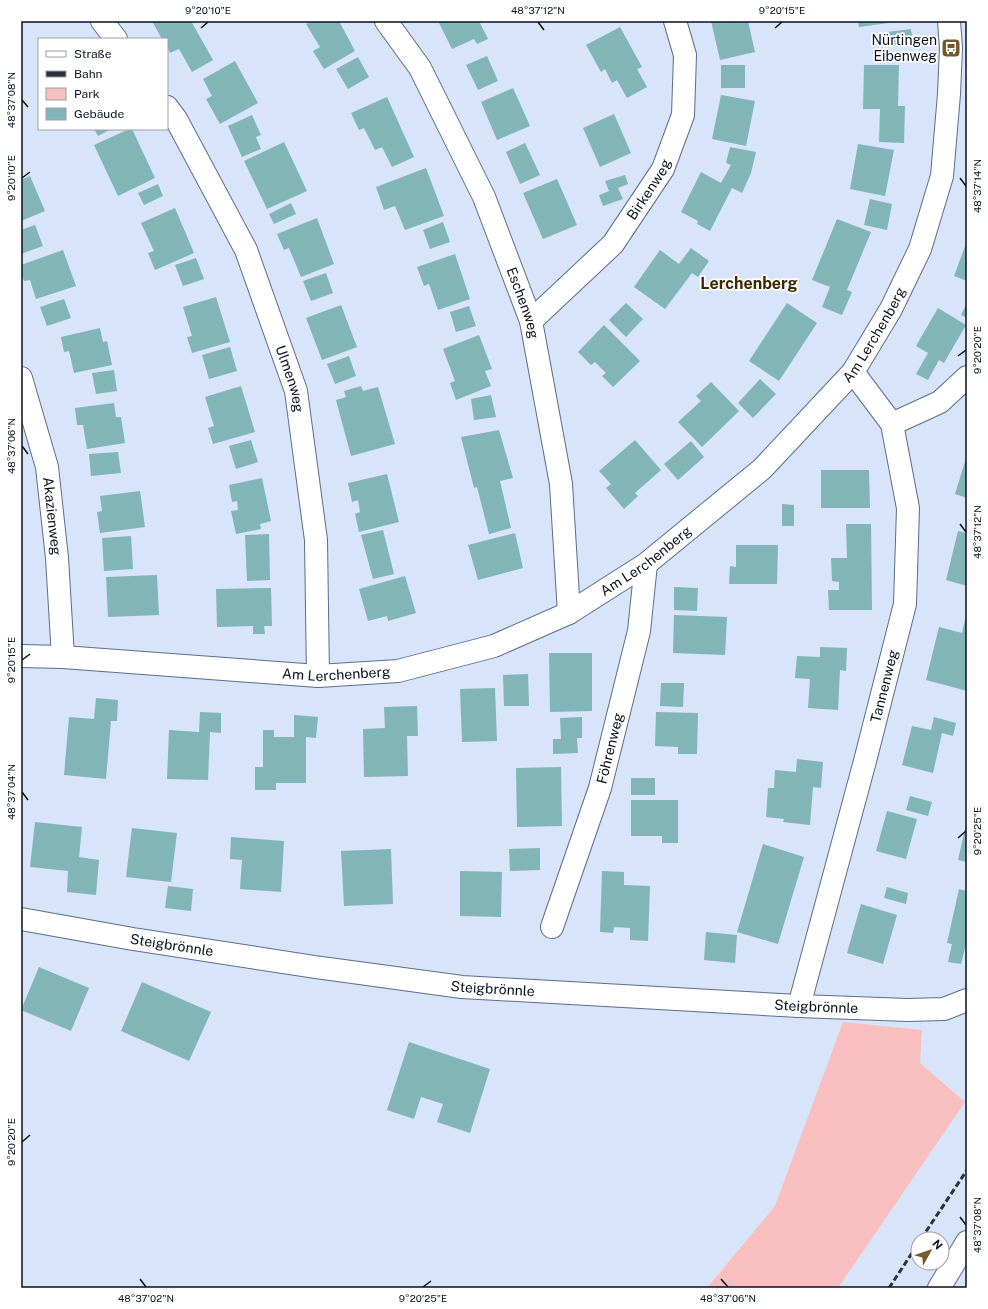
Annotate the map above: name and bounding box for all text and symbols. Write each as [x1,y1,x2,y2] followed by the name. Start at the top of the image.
[185,4,231,16] text: 9°20'10"E
[511,4,565,16] text: 48°37'12"N
[759,4,805,16] text: 9°20'15"E
[871,32,937,64] place label: Nürtingen Eibenweg
[940,37,962,59] bus stop icon: Nürtingen Eibenweg
[38,38,168,130] legend
[74,47,112,61] text: Straße
[74,67,103,81] text: Bahn
[5,72,17,128] text: 48°37'08"N
[74,87,100,101] text: Park
[74,107,124,121] text: Gebäude
[5,155,17,201] text: 9°20'10"E
[623,157,674,223] street label: Birkenweg
[971,159,983,213] text: 48°37'14"N
[503,265,542,340] street label: Eschenweg
[700,274,798,293] district label: Lerchenberg
[839,284,909,386] street label: Am Lerchenberg
[971,326,983,374] text: 9°20'20"E
[272,343,307,414] street label: Ulmenweg
[5,418,17,474] text: 48°37'06"N
[40,476,65,556] street label: Akazienweg
[971,505,983,559] text: 48°37'12"N
[597,522,695,599] street label: Am Lerchenberg
[5,637,17,683] text: 9°20'15"E
[867,648,901,724] street label: Tannenweg
[282,663,391,684] street label: Am Lerchenberg
[593,711,626,785] street label: Föhrenweg
[5,764,17,820] text: 48°37'04"N
[971,807,983,855] text: 9°20'25"E
[129,931,215,959] street label: Steigbrönnle
[450,978,535,999] street label: Steigbrönnle
[774,997,859,1016] street label: Steigbrönnle
[5,1118,17,1166] text: 9°20'20"E
[971,1197,983,1253] text: 48°37'08"N
[910,1231,950,1271] north arrow
[930,1237,945,1252] text: N
[118,1292,174,1304] text: 48°37'02"N
[399,1292,447,1304] text: 9°20'25"E
[700,1292,756,1304] text: 48°37'06"N

